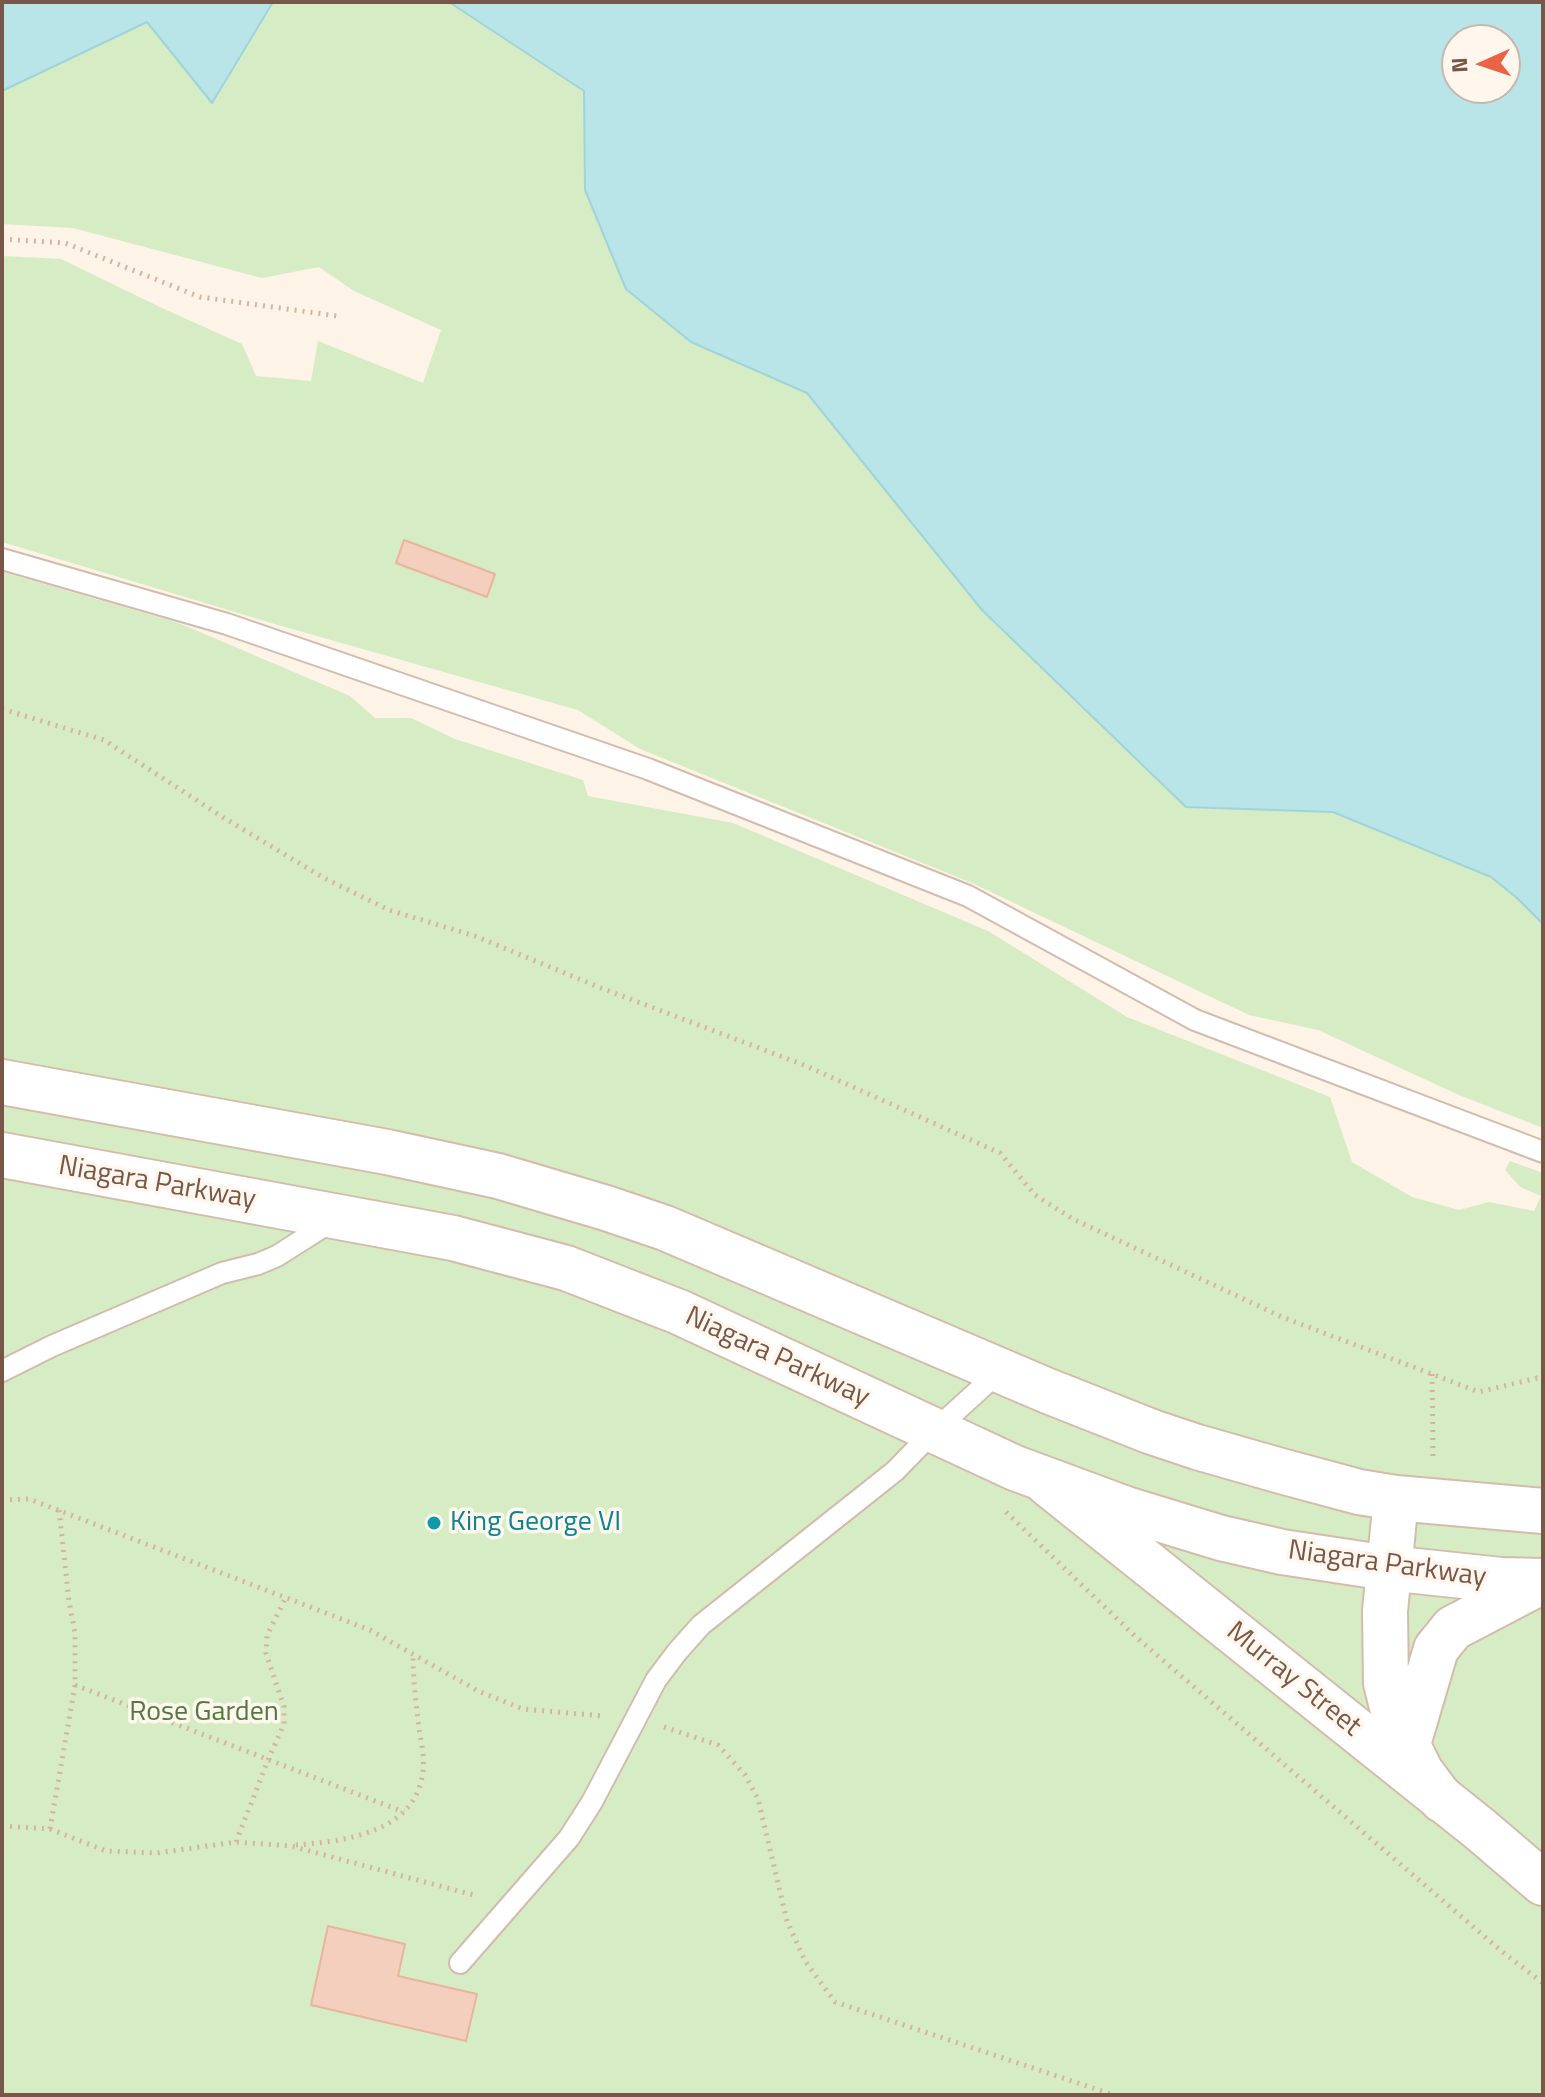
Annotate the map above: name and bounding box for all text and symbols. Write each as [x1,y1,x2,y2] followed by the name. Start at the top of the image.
[1441,24,1521,104] north arrow
[1442,57,1476,74] text: N
[56,1150,258,1218] street label: Niagara Parkway
[679,1301,875,1415] street label: Niagara Parkway
[450,1506,621,1540] place label: King George VI
[425,1514,443,1532] marker: King George VI
[1286,1534,1488,1596] street label: Niagara Parkway
[1219,1615,1367,1745] street label: Murray Street
[129,1696,279,1730] park label: Rose Garden

